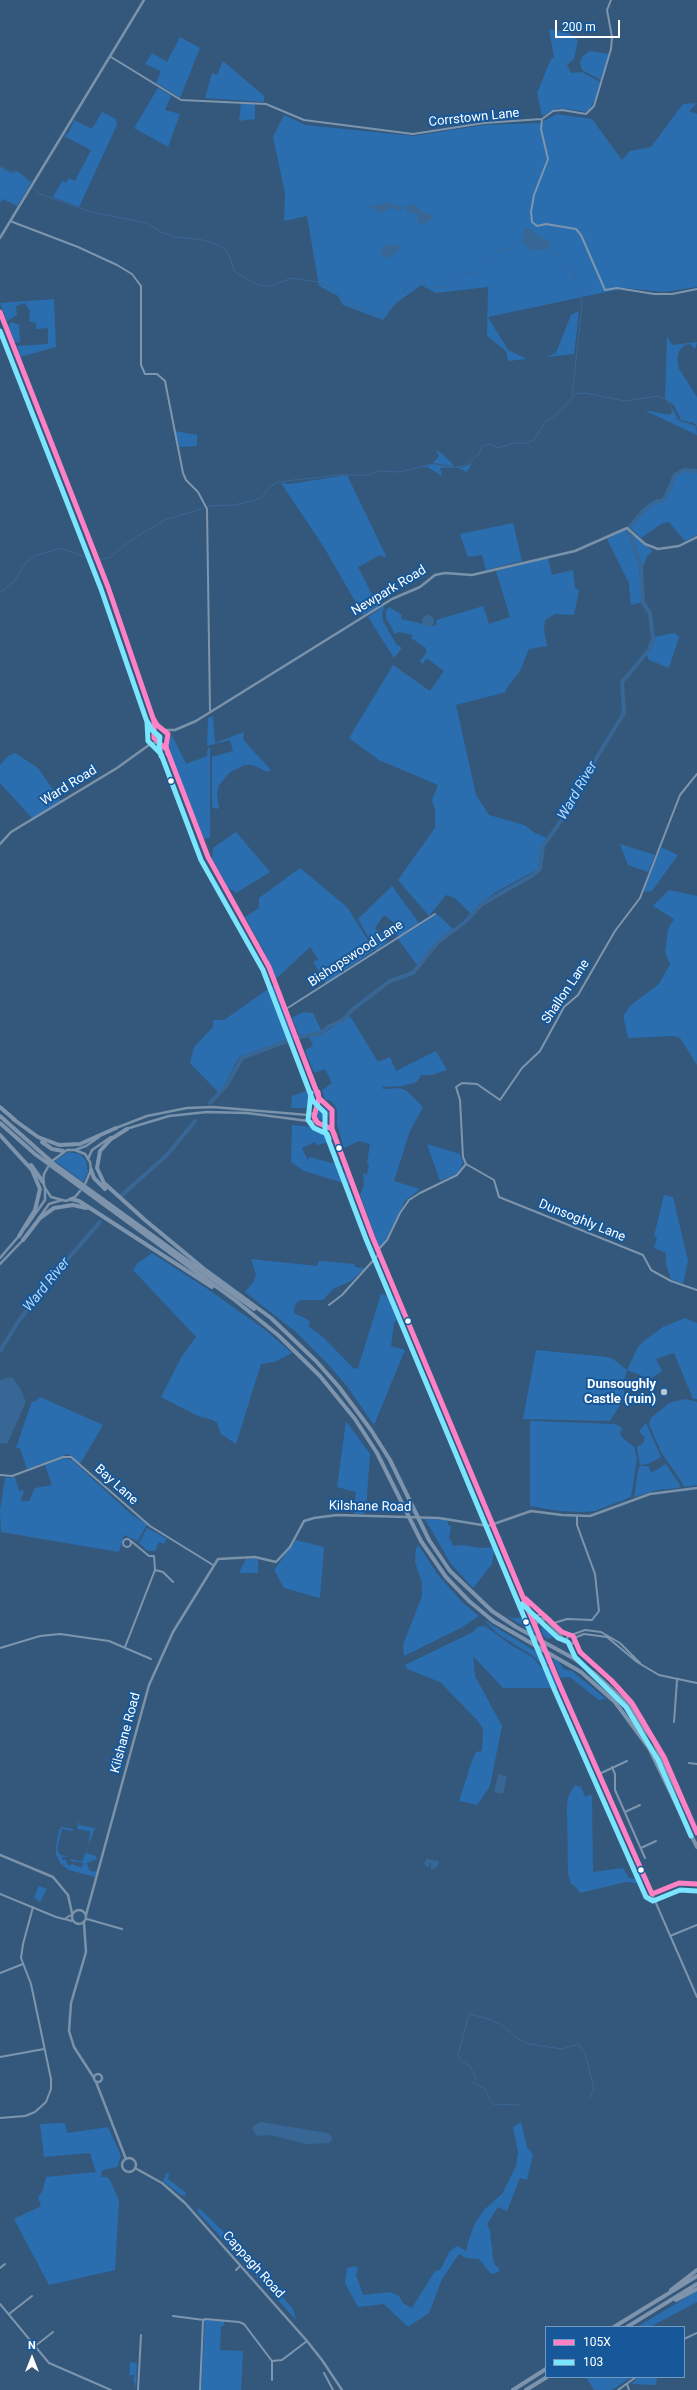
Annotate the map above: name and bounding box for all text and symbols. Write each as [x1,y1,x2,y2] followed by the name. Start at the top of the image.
[557,12,622,38] scale bar
[562,20,596,34] text: 200 m
[428,105,520,131] street label: Corrstown Lane
[349,563,429,619] street label: Newpark Road
[555,759,601,823] water label: Ward River
[38,763,100,809] street label: Ward Road
[166,776,176,786] unlabelled marker
[306,918,406,990] street label: Bishopswood Lane
[539,957,593,1027] street label: Shallon Lane
[334,1143,344,1153] unlabelled marker
[536,1197,628,1245] street label: Dunsoghly Lane
[20,1255,74,1315] water label: Ward River
[403,1316,413,1326] unlabelled marker
[584,1377,656,1408] place label: Dunsoughly Castle (ruin)
[659,1387,669,1397] marker: Dunsoughly Castle (ruin)
[91,1462,141,1508] street label: Bay Lane
[329,1498,411,1516] street label: Kilshane Road
[521,1617,531,1627] unlabelled marker
[108,1691,144,1775] street label: Kilshane Road
[636,1865,646,1875] unlabelled marker
[219,2228,287,2302] street label: Cappagh Road
[545,2326,685,2378] legend
[583,2335,611,2349] text: 105X
[12,2338,52,2378] north arrow
[28,2339,36,2352] text: N
[583,2355,603,2369] text: 103

